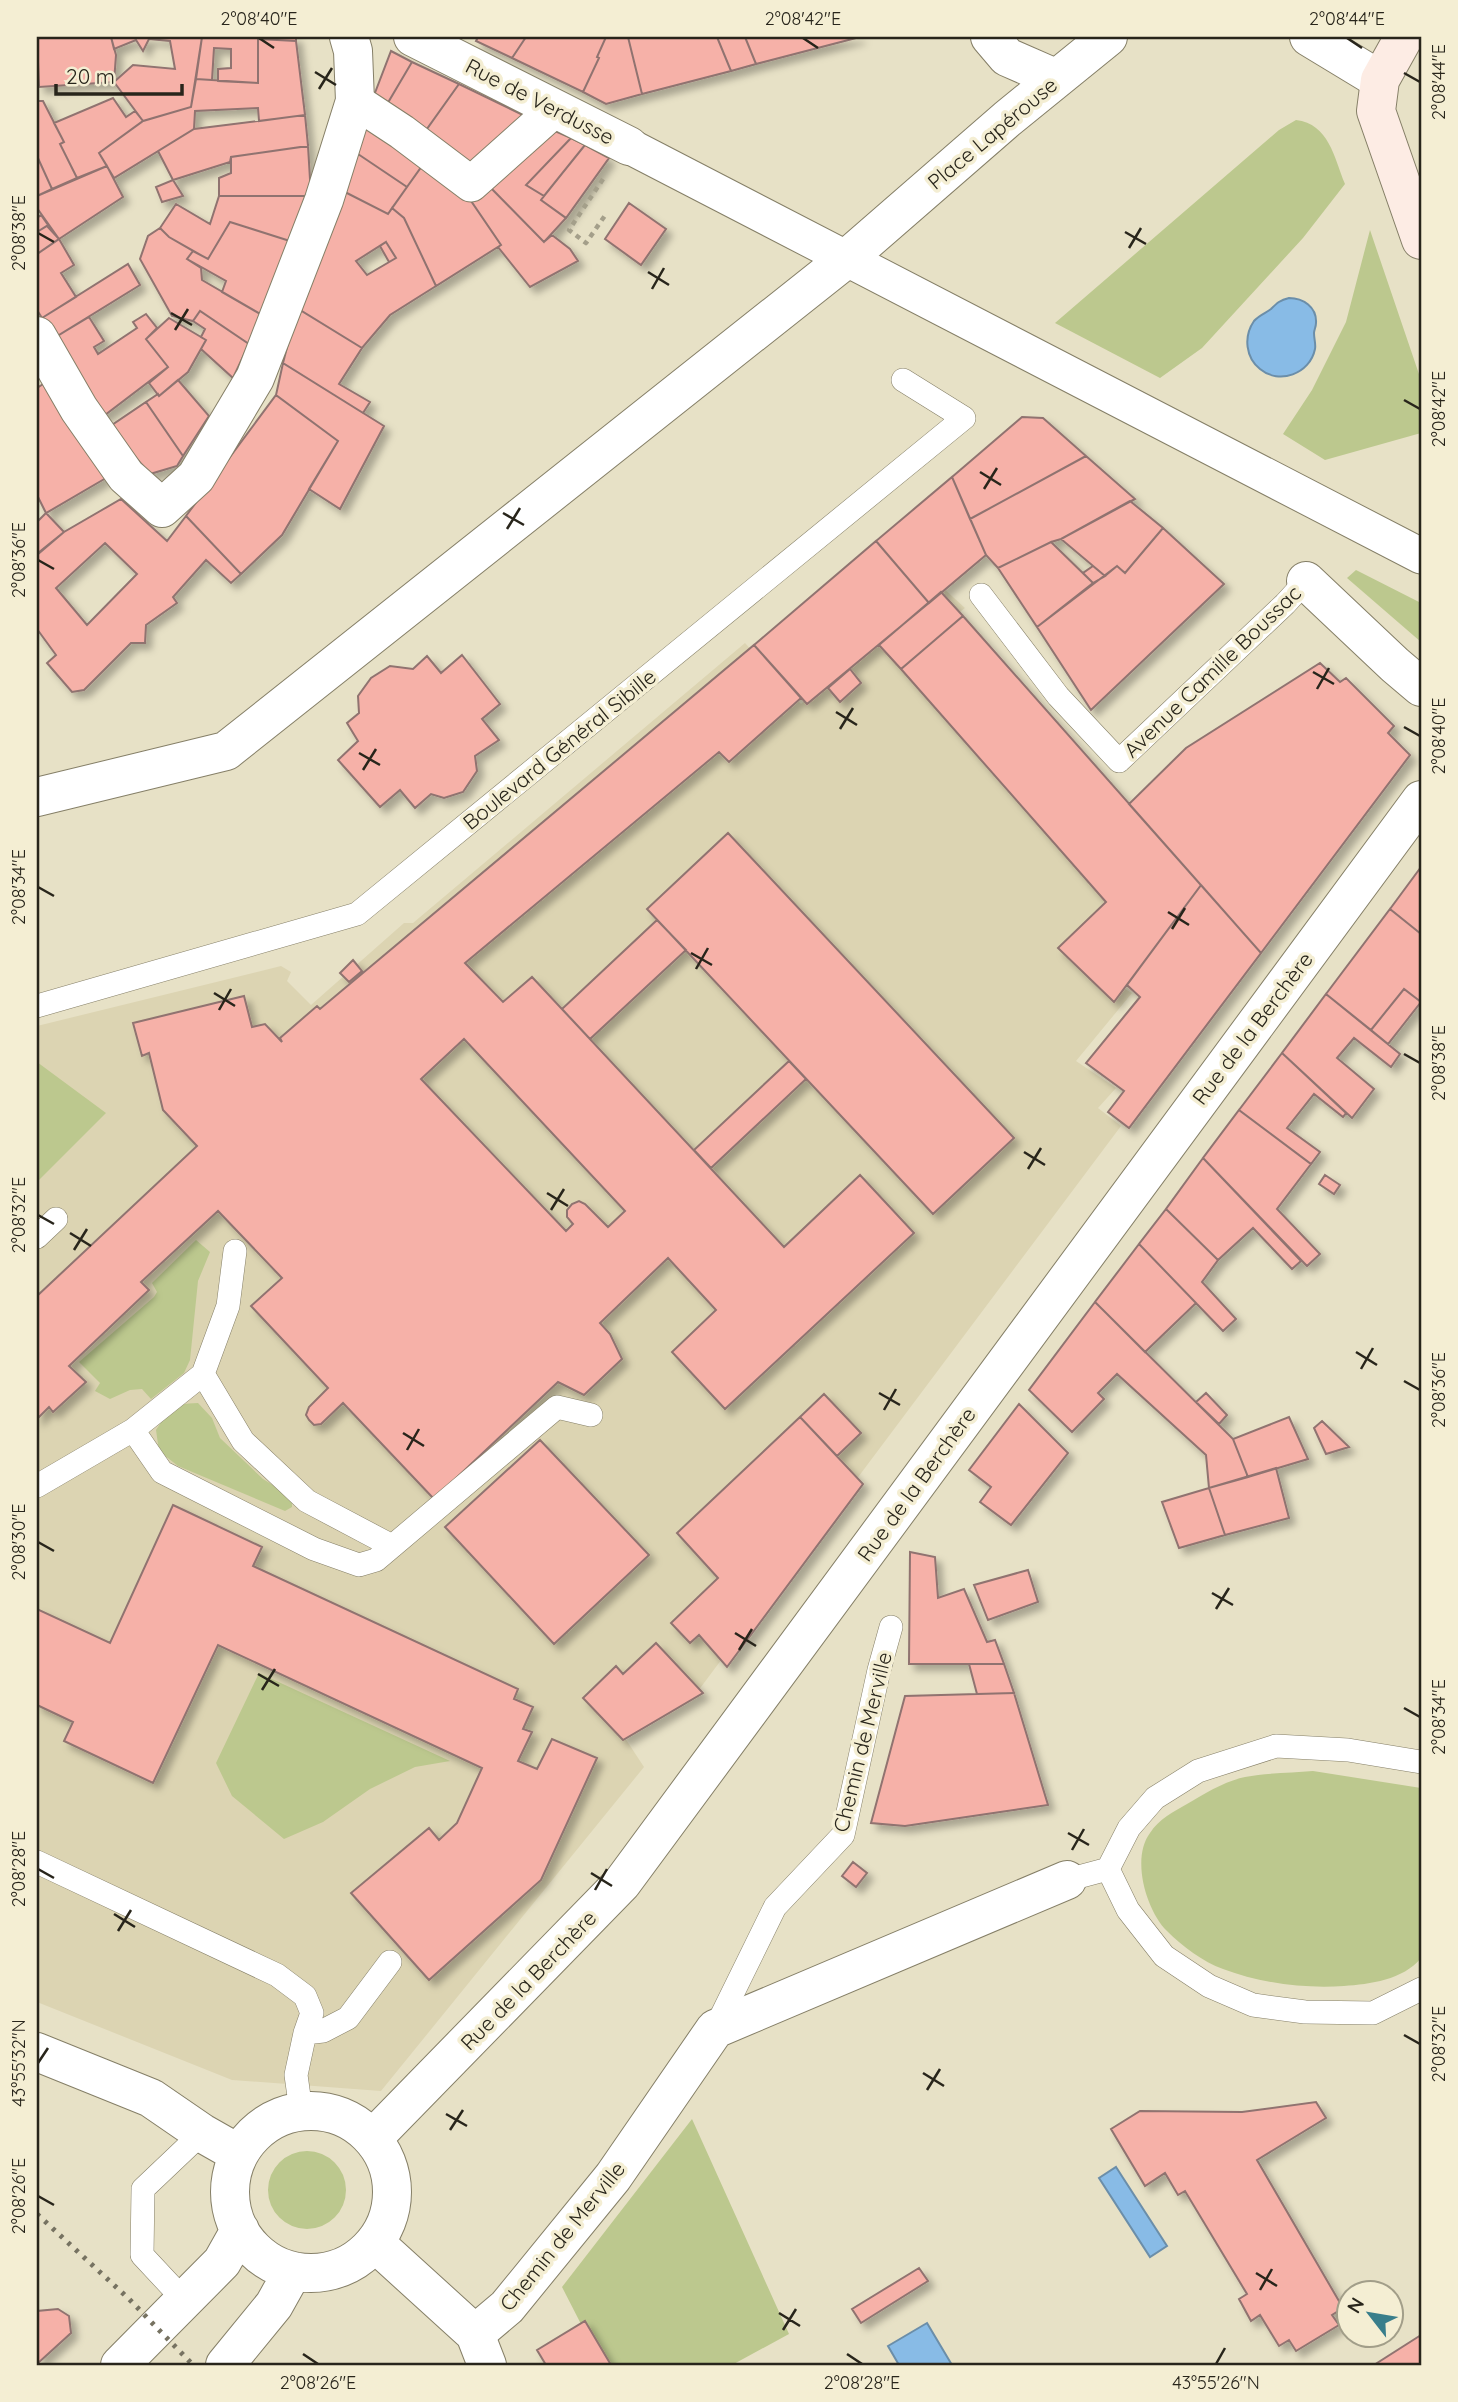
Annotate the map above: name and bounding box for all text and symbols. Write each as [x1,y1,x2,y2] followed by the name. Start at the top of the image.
[220,7,298,30] text: 2°08'40"E
[765,7,841,30] text: 2°08'42"E
[1309,7,1385,30] text: 2°08'44"E
[1427,44,1450,120] text: 2°08'44"E
[56,52,182,96] scale bar
[461,52,619,150] street label: Rue de Verdusse
[66,63,115,89] text: 20 m
[922,71,1062,195] street label: Place Lapérouse
[7,195,30,271] text: 2°08'38"E
[1427,371,1450,447] text: 2°08'42"E
[7,522,30,598] text: 2°08'36"E
[1118,579,1306,762] street label: Avenue Camille Boussac
[457,663,661,835] street label: Boulevard Général Sibille
[1427,697,1450,775] text: 2°08'40"E
[7,849,30,925] text: 2°08'34"E
[1186,947,1318,1109] street label: Rue de la Berchère
[1427,1025,1450,1101] text: 2°08'38"E
[7,1177,30,1253] text: 2°08'32"E
[1427,1352,1450,1428] text: 2°08'36"E
[851,1402,981,1566] street label: Rue de la Berchère
[7,1503,30,1581] text: 2°08'30"E
[827,1649,897,1835] street label: Chemin de Merville
[1427,1679,1450,1755] text: 2°08'34"E
[7,1831,30,1907] text: 2°08'28"E
[455,1905,601,2055] street label: Rue de la Berchère
[1427,2006,1450,2082] text: 2°08'32"E
[7,2019,30,2107] text: 43°55'32"N
[494,2156,630,2316] street label: Chemin de Merville
[7,2158,30,2234] text: 2°08'26"E
[1336,2280,1406,2350] north arrow
[1342,2293,1369,2317] text: N
[280,2371,356,2394] text: 2°08'26"E
[824,2371,900,2394] text: 2°08'28"E
[1172,2371,1260,2394] text: 43°55'26"N

